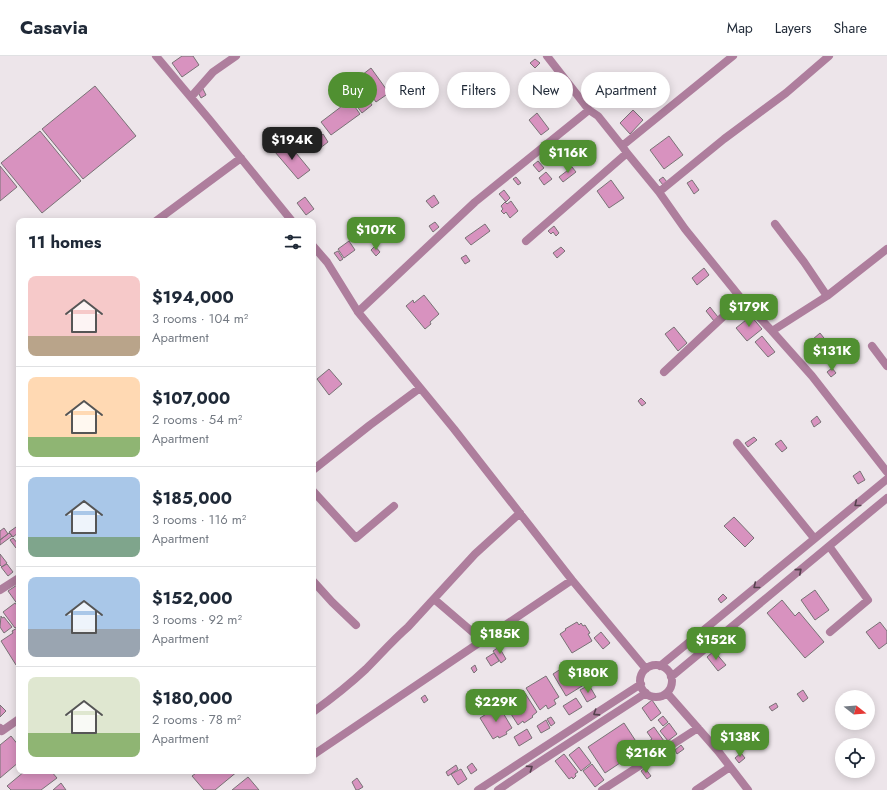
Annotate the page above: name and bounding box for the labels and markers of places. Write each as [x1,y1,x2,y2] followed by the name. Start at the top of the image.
[264,127,320,161] pin: $194K
[540,140,596,174] pin: $116K
[348,217,404,251] pin: $107K
[721,294,777,328] pin: $179K
[804,338,860,372] pin: $131K
[472,621,528,655] pin: $185K
[688,627,744,661] pin: $152K
[560,660,616,694] pin: $180K
[468,689,524,723] pin: $229K
[712,724,768,758] pin: $138K
[618,740,674,774] pin: $216K

